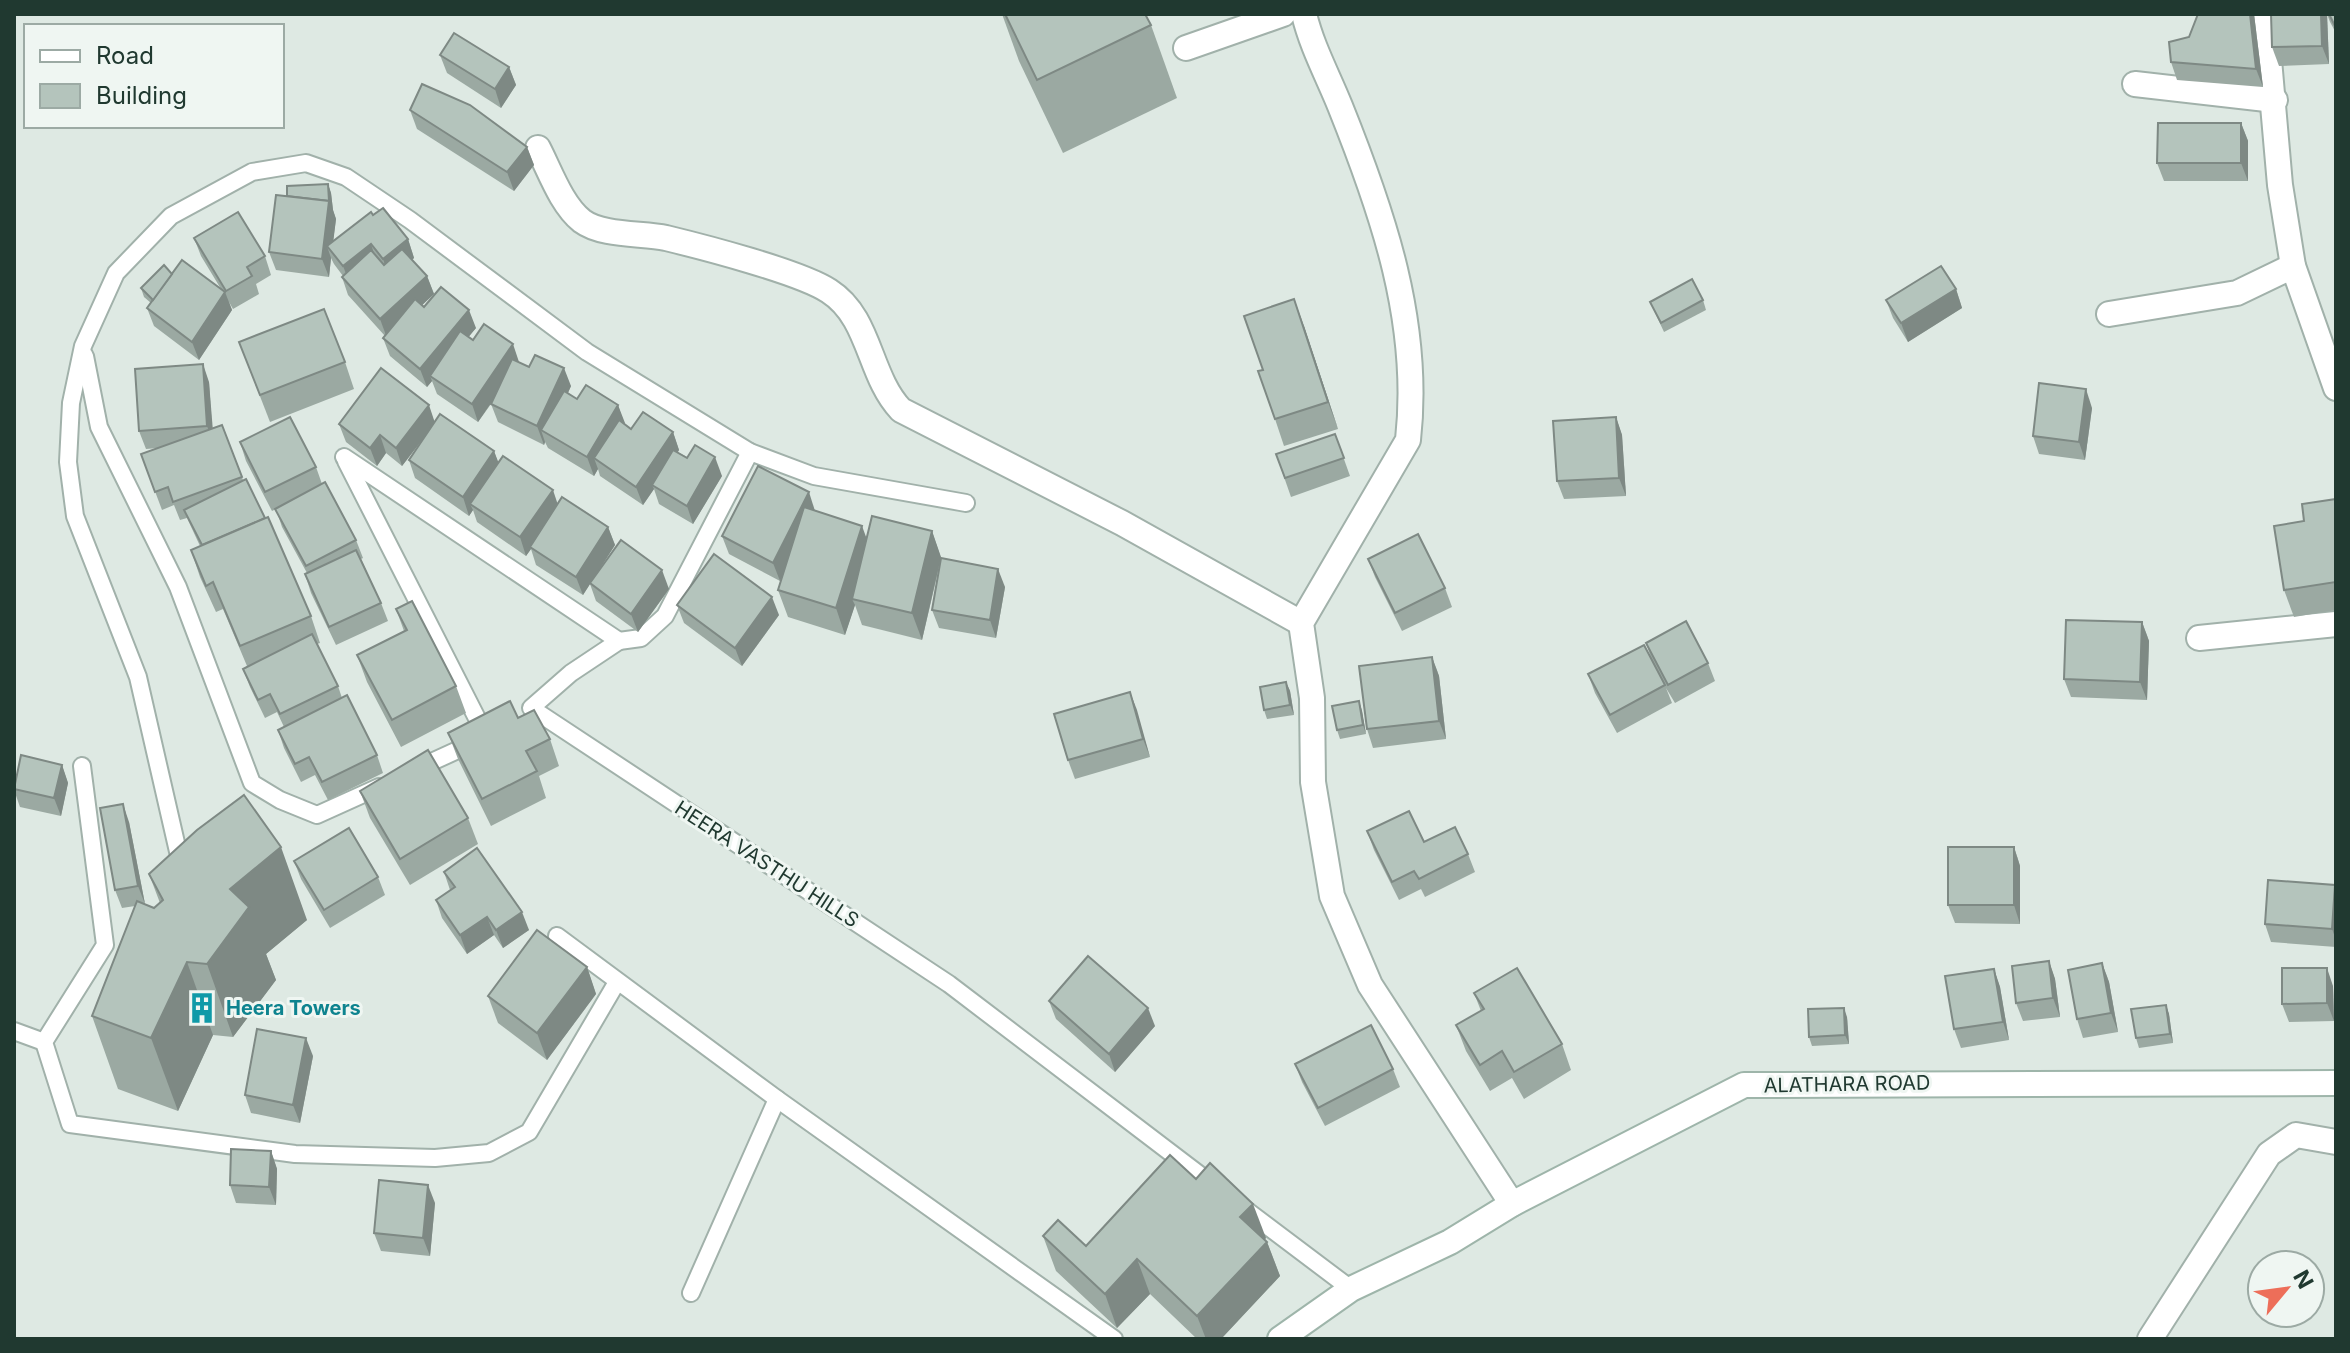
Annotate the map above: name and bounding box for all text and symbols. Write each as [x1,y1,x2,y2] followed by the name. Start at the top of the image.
[24,24,284,128] legend
[96,41,154,70] text: Road
[96,81,187,110] text: Building
[671,796,863,932] street label: HEERA VASTHU HILLS
[185,991,219,1025] building icon: Heera Towers
[226,996,361,1020] place label: Heera Towers
[1763,1071,1931,1097] street label: ALATHARA ROAD
[2246,1249,2326,1329] north arrow
[2288,1266,2319,1293] text: N

